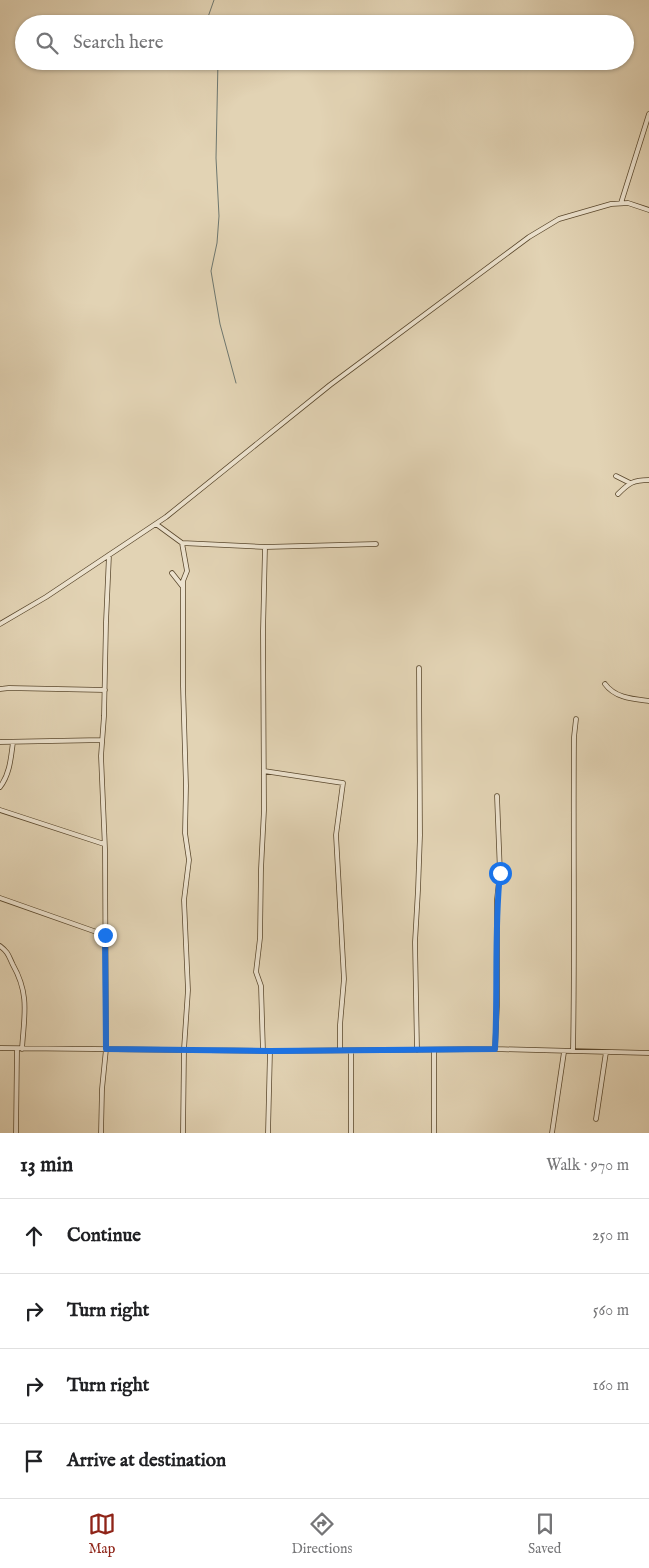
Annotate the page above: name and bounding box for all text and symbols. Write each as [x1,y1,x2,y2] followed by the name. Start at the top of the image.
[15,15,634,70] search box
[33,29,61,57] icon: search
[73,31,164,55] text: Search here
[489,862,512,885] route start
[94,924,117,947] route end
[20,1152,73,1179] text: 13 min
[546,1156,629,1176] text: Walk · 970 m
[20,1222,48,1250] icon: ahead
[67,1224,141,1248] text: Continue
[592,1226,629,1246] text: 250 m
[20,1297,48,1325] icon: right
[67,1299,149,1323] text: Turn right
[593,1301,629,1321] text: 560 m
[20,1372,48,1400] icon: right
[67,1374,149,1398] text: Turn right
[593,1376,629,1396] text: 160 m
[20,1447,48,1475] icon: arrive
[67,1449,226,1473] text: Arrive at destination
[88,1510,116,1558] tab: Map
[291,1510,352,1558] tab: Directions
[528,1510,561,1558] tab: Saved

